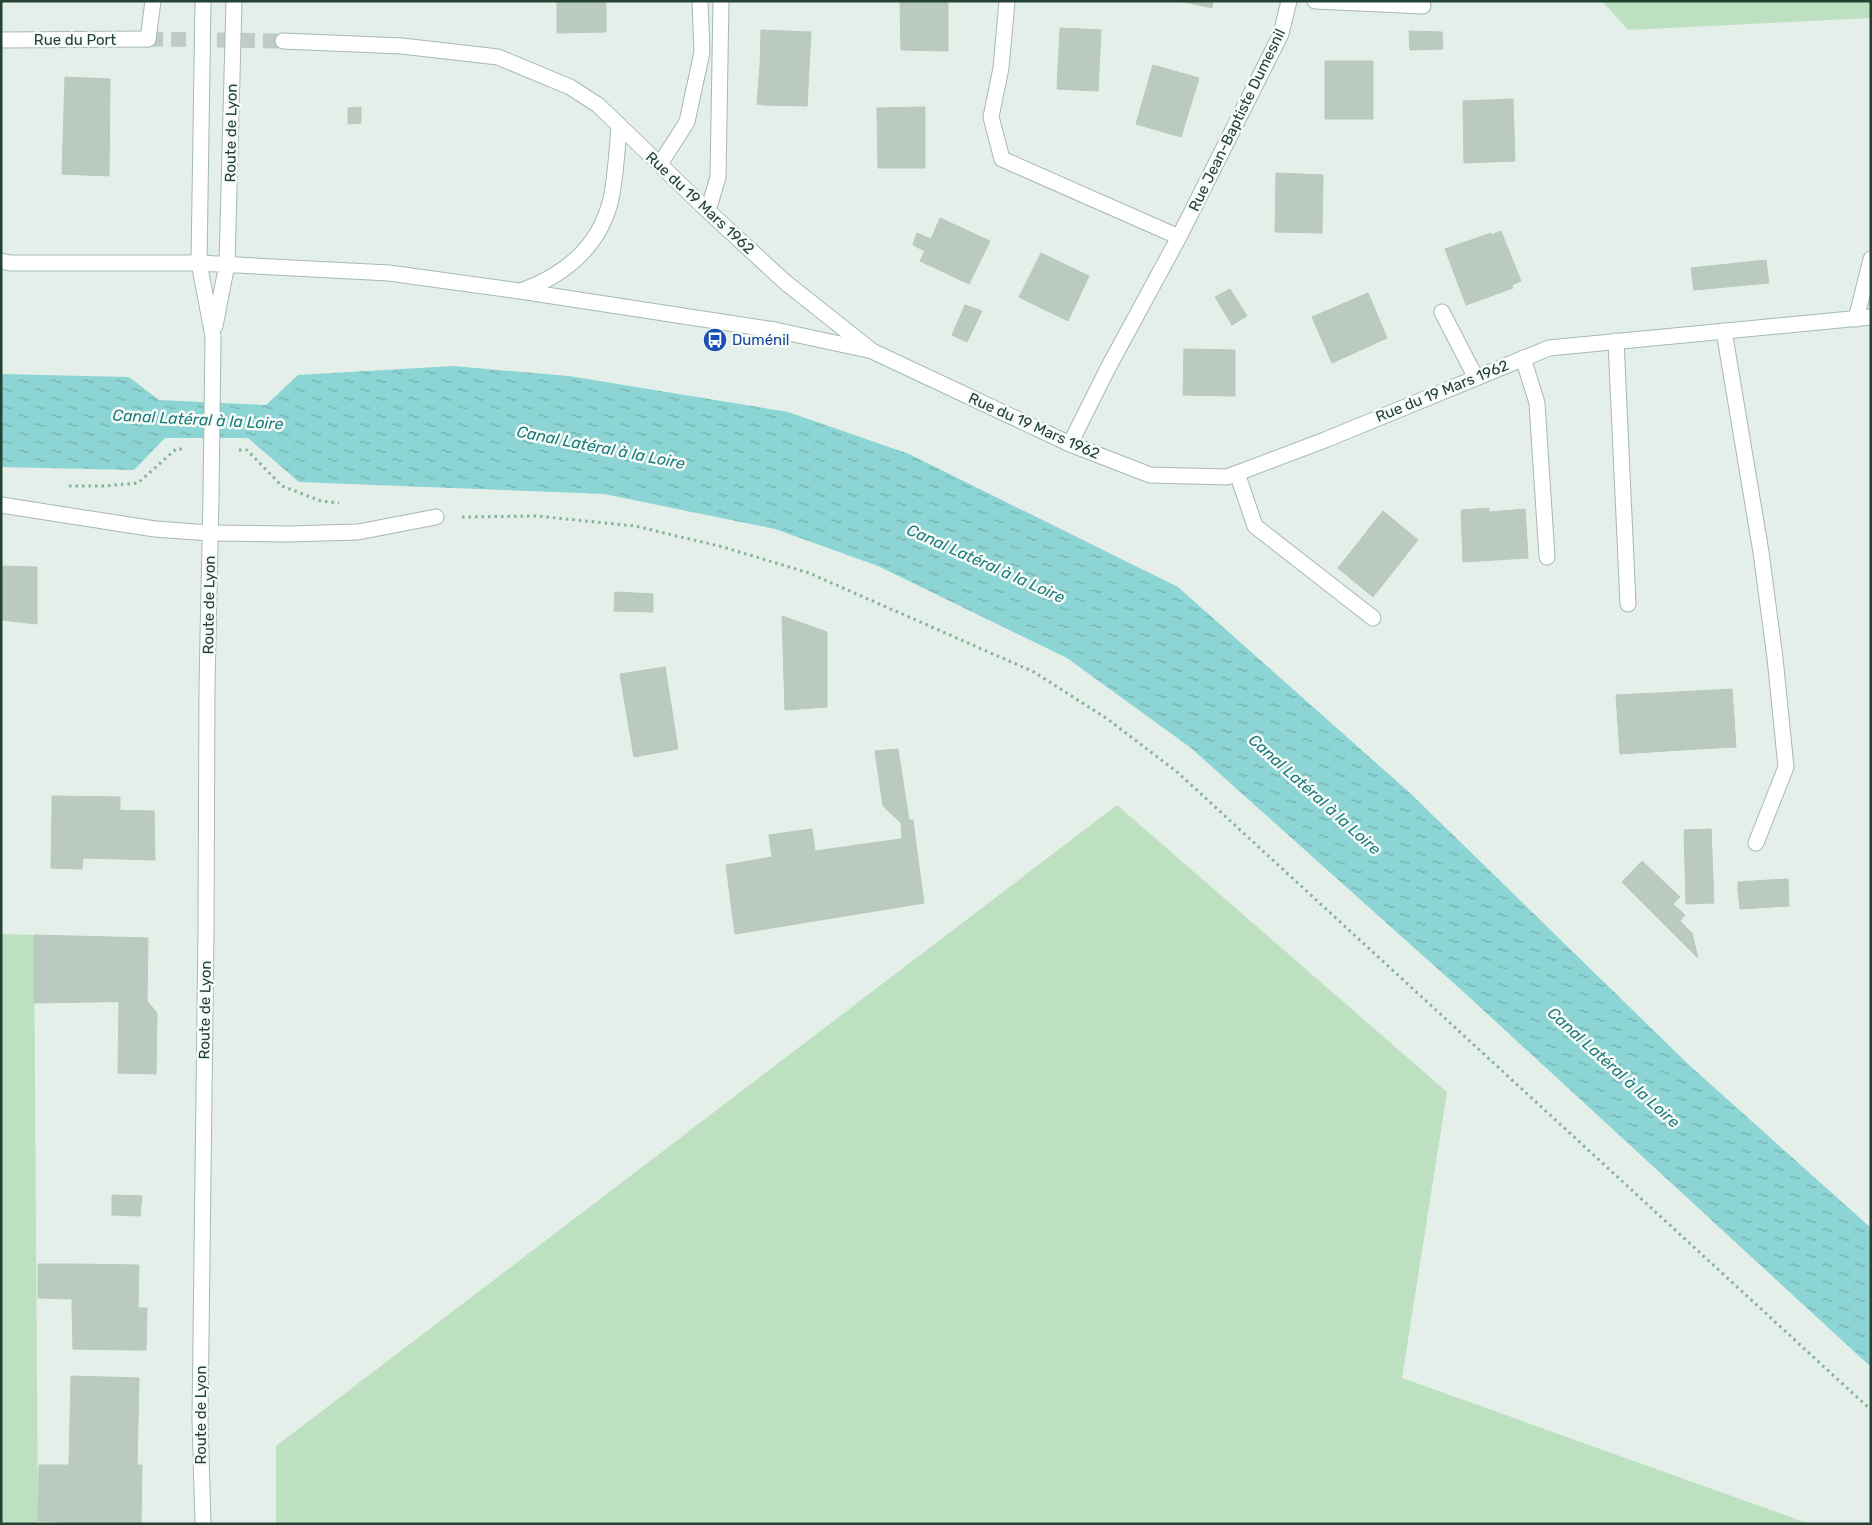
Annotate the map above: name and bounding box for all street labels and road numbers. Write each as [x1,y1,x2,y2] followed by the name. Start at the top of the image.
[1185,26,1289,214] street label: Rue Jean-Baptiste Dumesnil
[34,31,116,49] street label: Rue du Port
[221,83,241,183] street label: Route de Lyon
[642,148,758,258] street label: Rue du 19 Mars 1962
[1373,356,1511,426] street label: Rue du 19 Mars 1962
[966,389,1103,463] street label: Rue du 19 Mars 1962
[199,555,219,655] street label: Route de Lyon
[195,960,215,1060] street label: Route de Lyon
[192,1365,210,1465] street label: Route de Lyon

